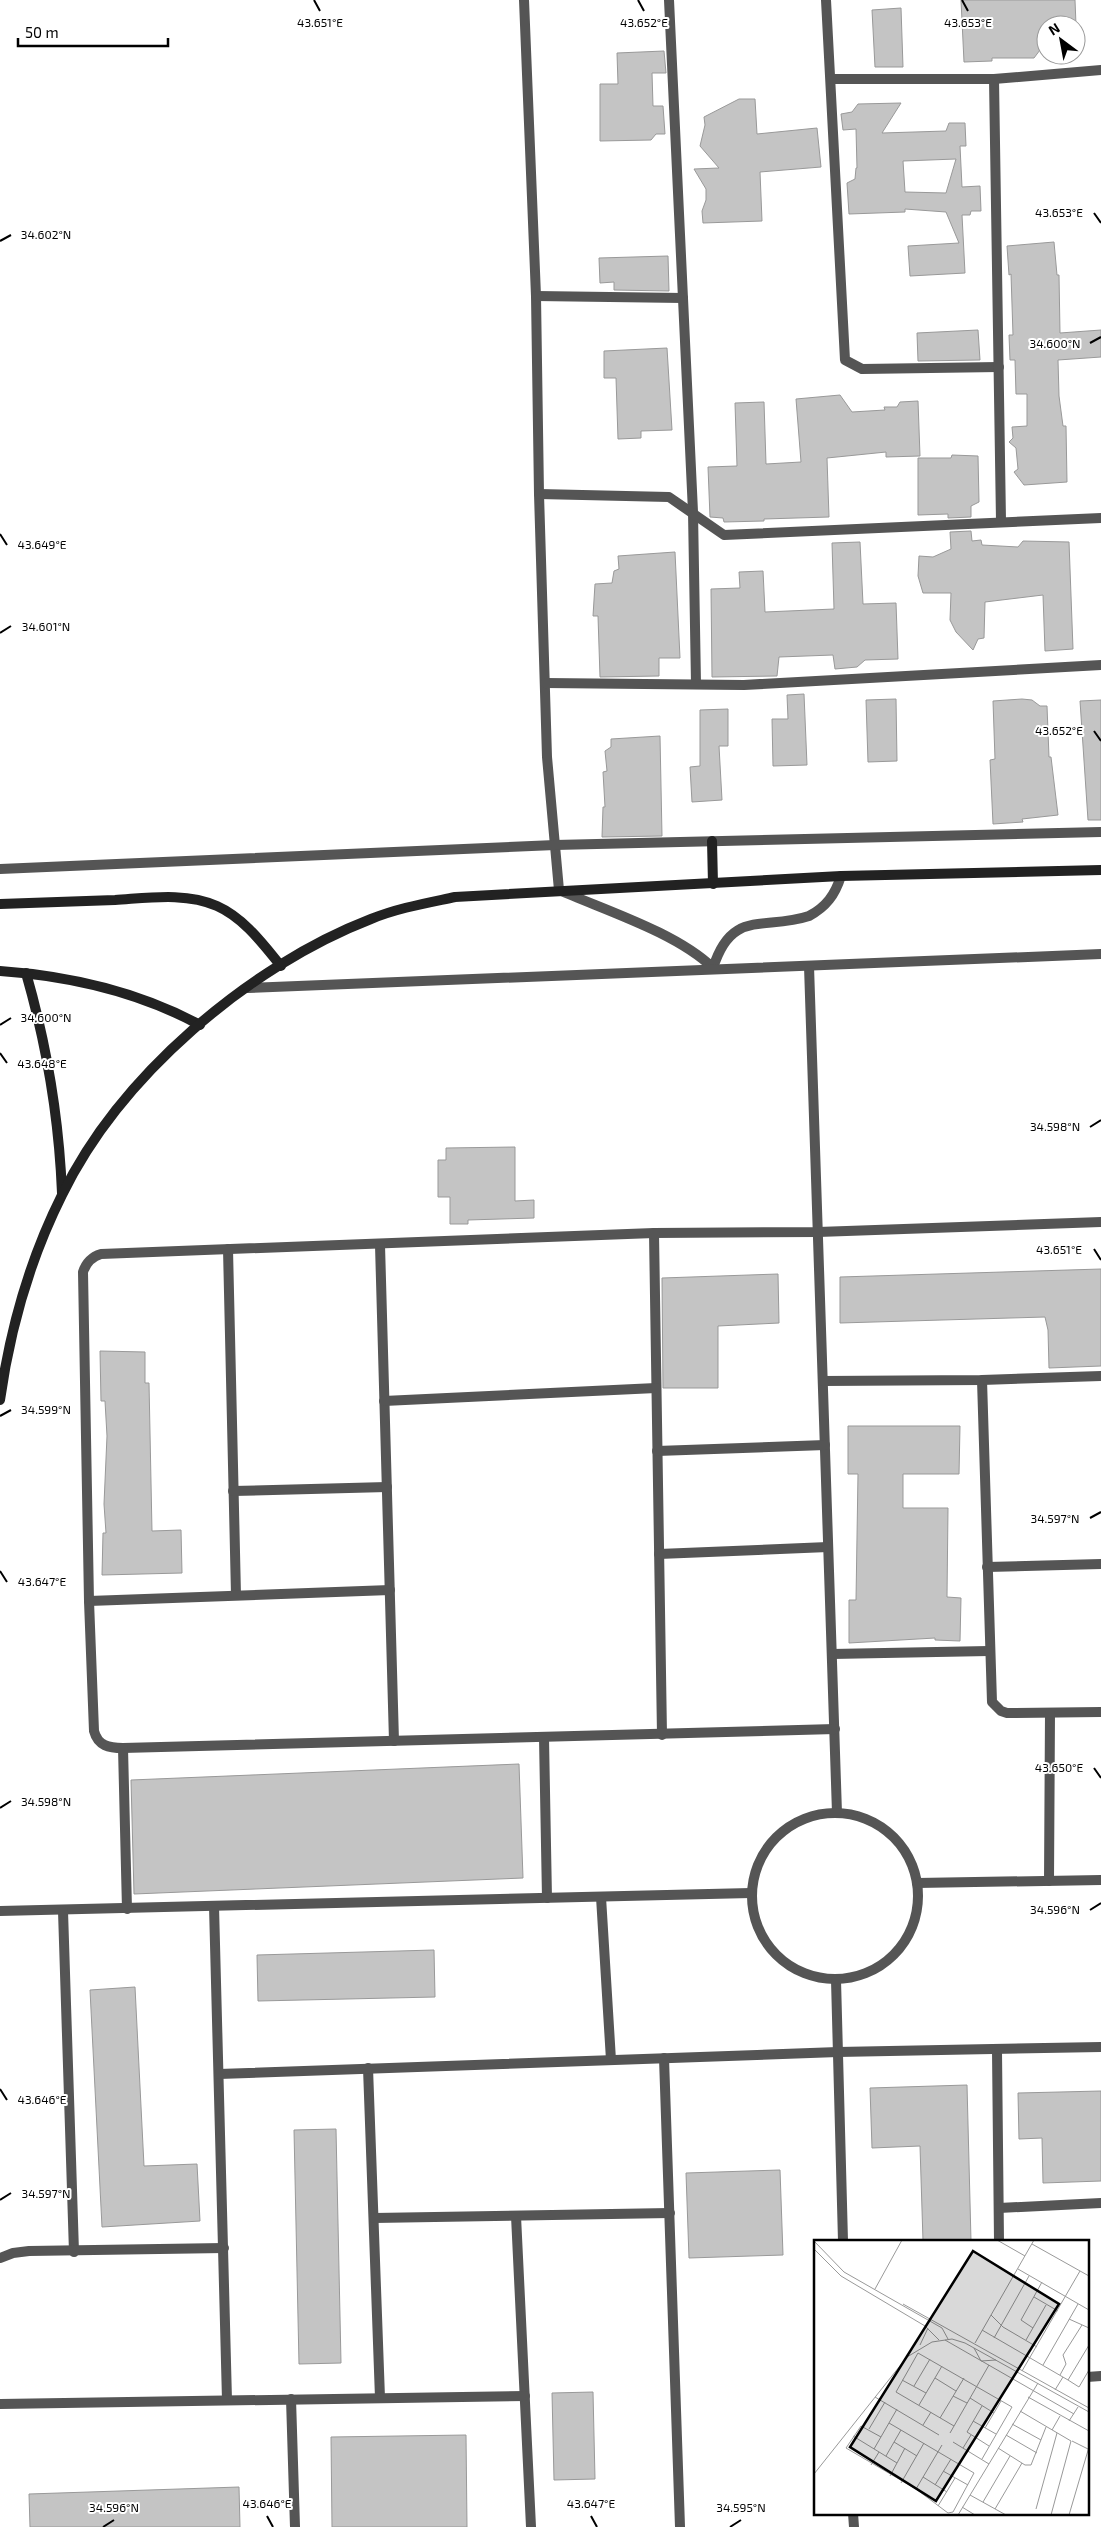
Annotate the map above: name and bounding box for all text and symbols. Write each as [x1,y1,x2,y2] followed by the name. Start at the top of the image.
[18,15,168,47] scale bar
[297,15,343,29] text: 43.651°E
[620,15,668,29] text: 43.652°E
[944,15,992,29] text: 43.653°E
[1036,15,1086,65] north arrow
[1045,19,1063,38] text: N
[25,23,59,41] text: 50 m
[1035,205,1083,219] text: 43.653°E
[21,227,71,241] text: 34.602°N
[1030,336,1080,350] text: 34.600°N
[18,537,67,551] text: 43.649°E
[22,619,70,633] text: 34.601°N
[1035,723,1083,737] text: 43.652°E
[21,1010,71,1024] text: 34.600°N
[17,1056,67,1070] text: 43.648°E
[1030,1119,1080,1133] text: 34.598°N
[1036,1242,1082,1256] text: 43.651°E
[21,1402,71,1416] text: 34.599°N
[1030,1511,1080,1525] text: 34.597°N
[18,1574,66,1588] text: 43.647°E
[1035,1760,1083,1774] text: 43.650°E
[21,1794,71,1808] text: 34.598°N
[1030,1902,1080,1916] text: 34.596°N
[18,2092,67,2106] text: 43.646°E
[21,2186,71,2200] text: 34.597°N
[814,2240,1088,2514] inset map
[243,2496,292,2510] text: 43.646°E
[567,2496,615,2510] text: 43.647°E
[89,2500,139,2514] text: 34.596°N
[716,2500,766,2514] text: 34.595°N

